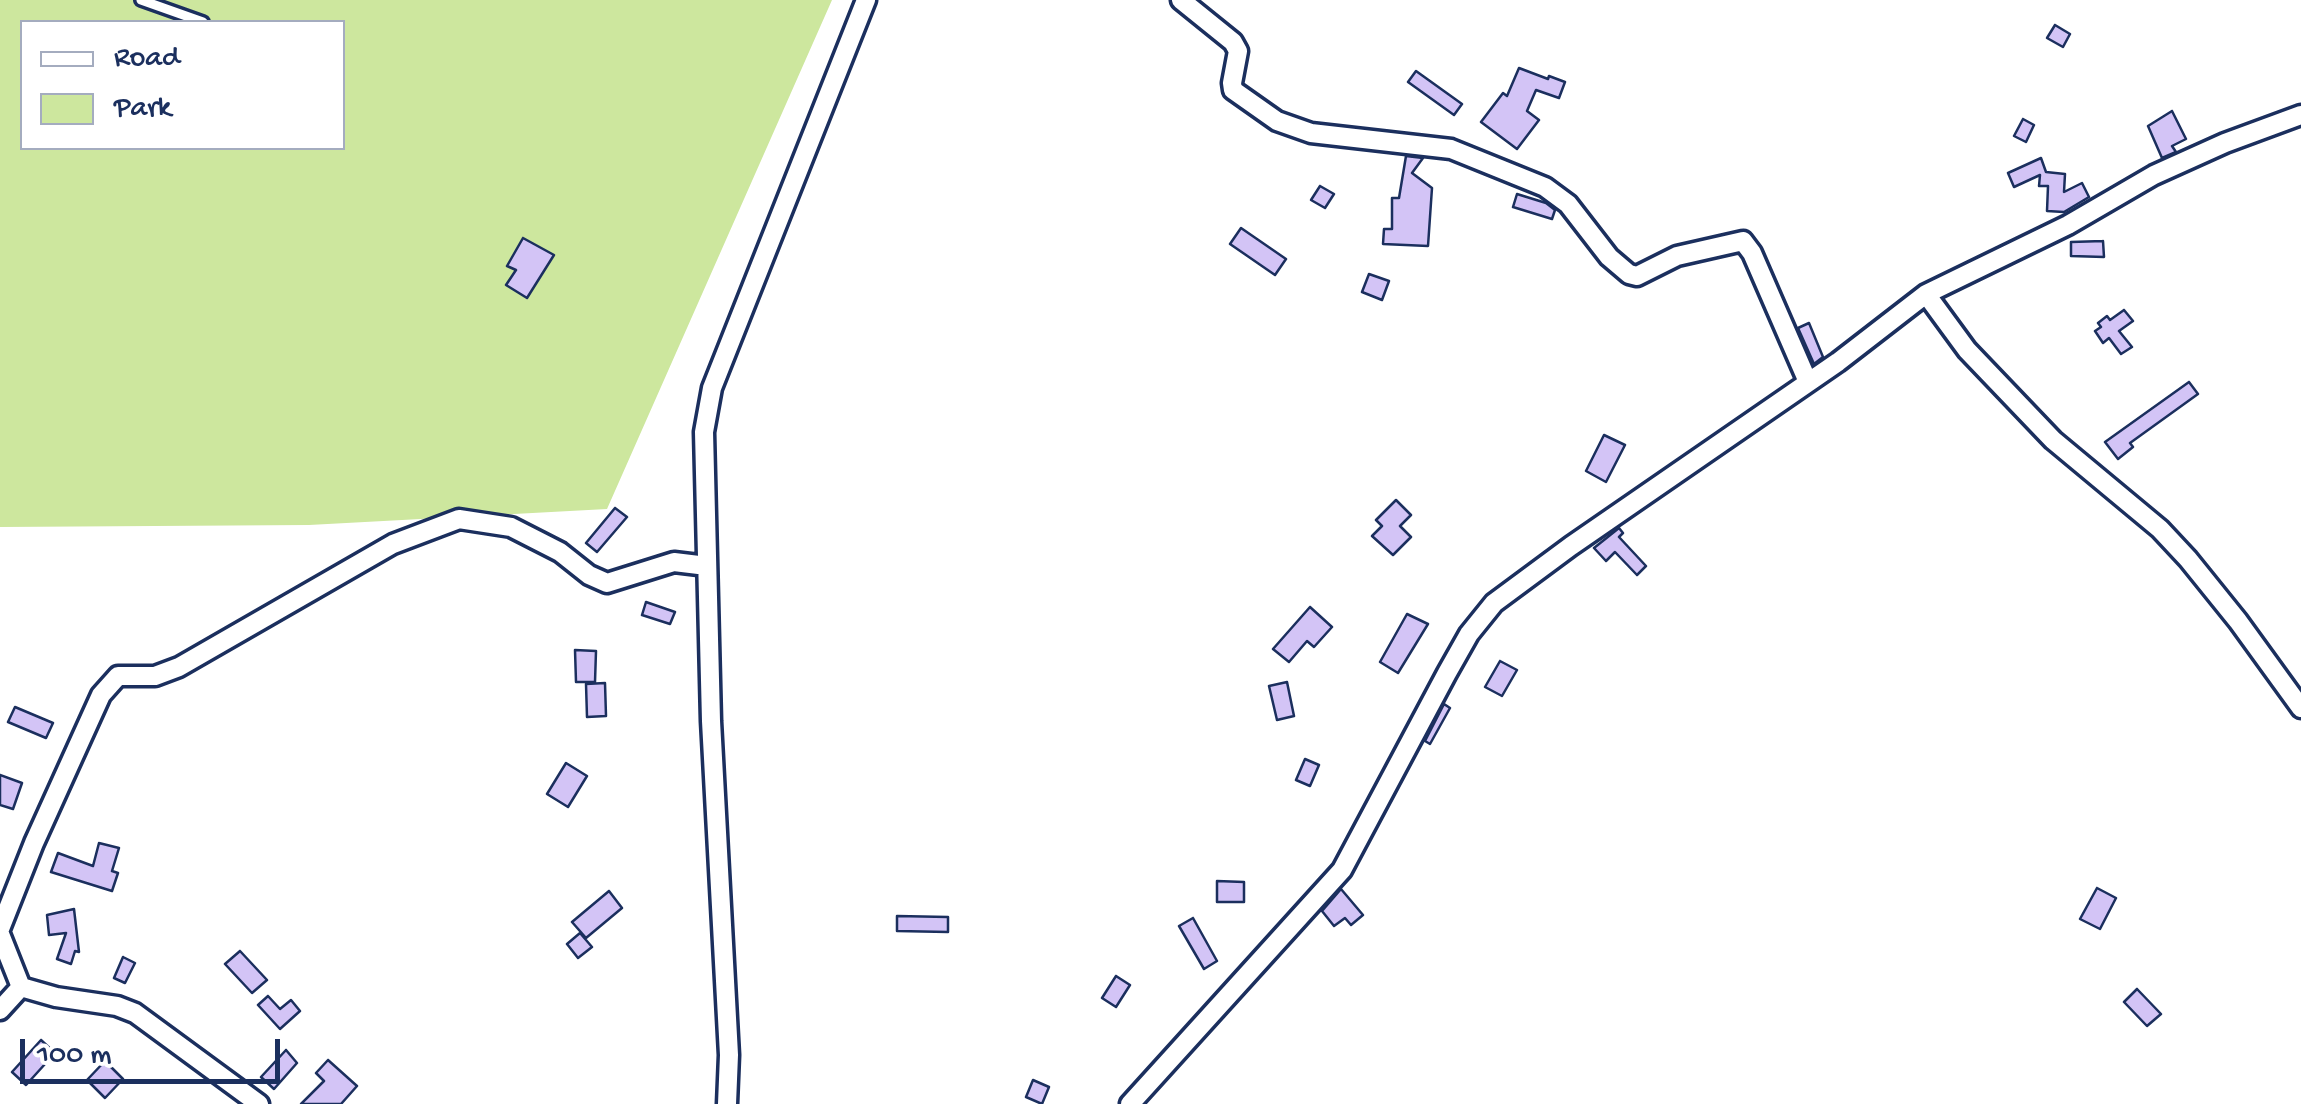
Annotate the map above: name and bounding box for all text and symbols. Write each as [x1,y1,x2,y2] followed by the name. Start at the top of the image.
[20,20,345,150] legend
[114,42,180,77] text: Road
[114,92,171,127] text: Park
[25,1019,285,1081] scale bar
[37,1039,112,1074] text: 100 m

